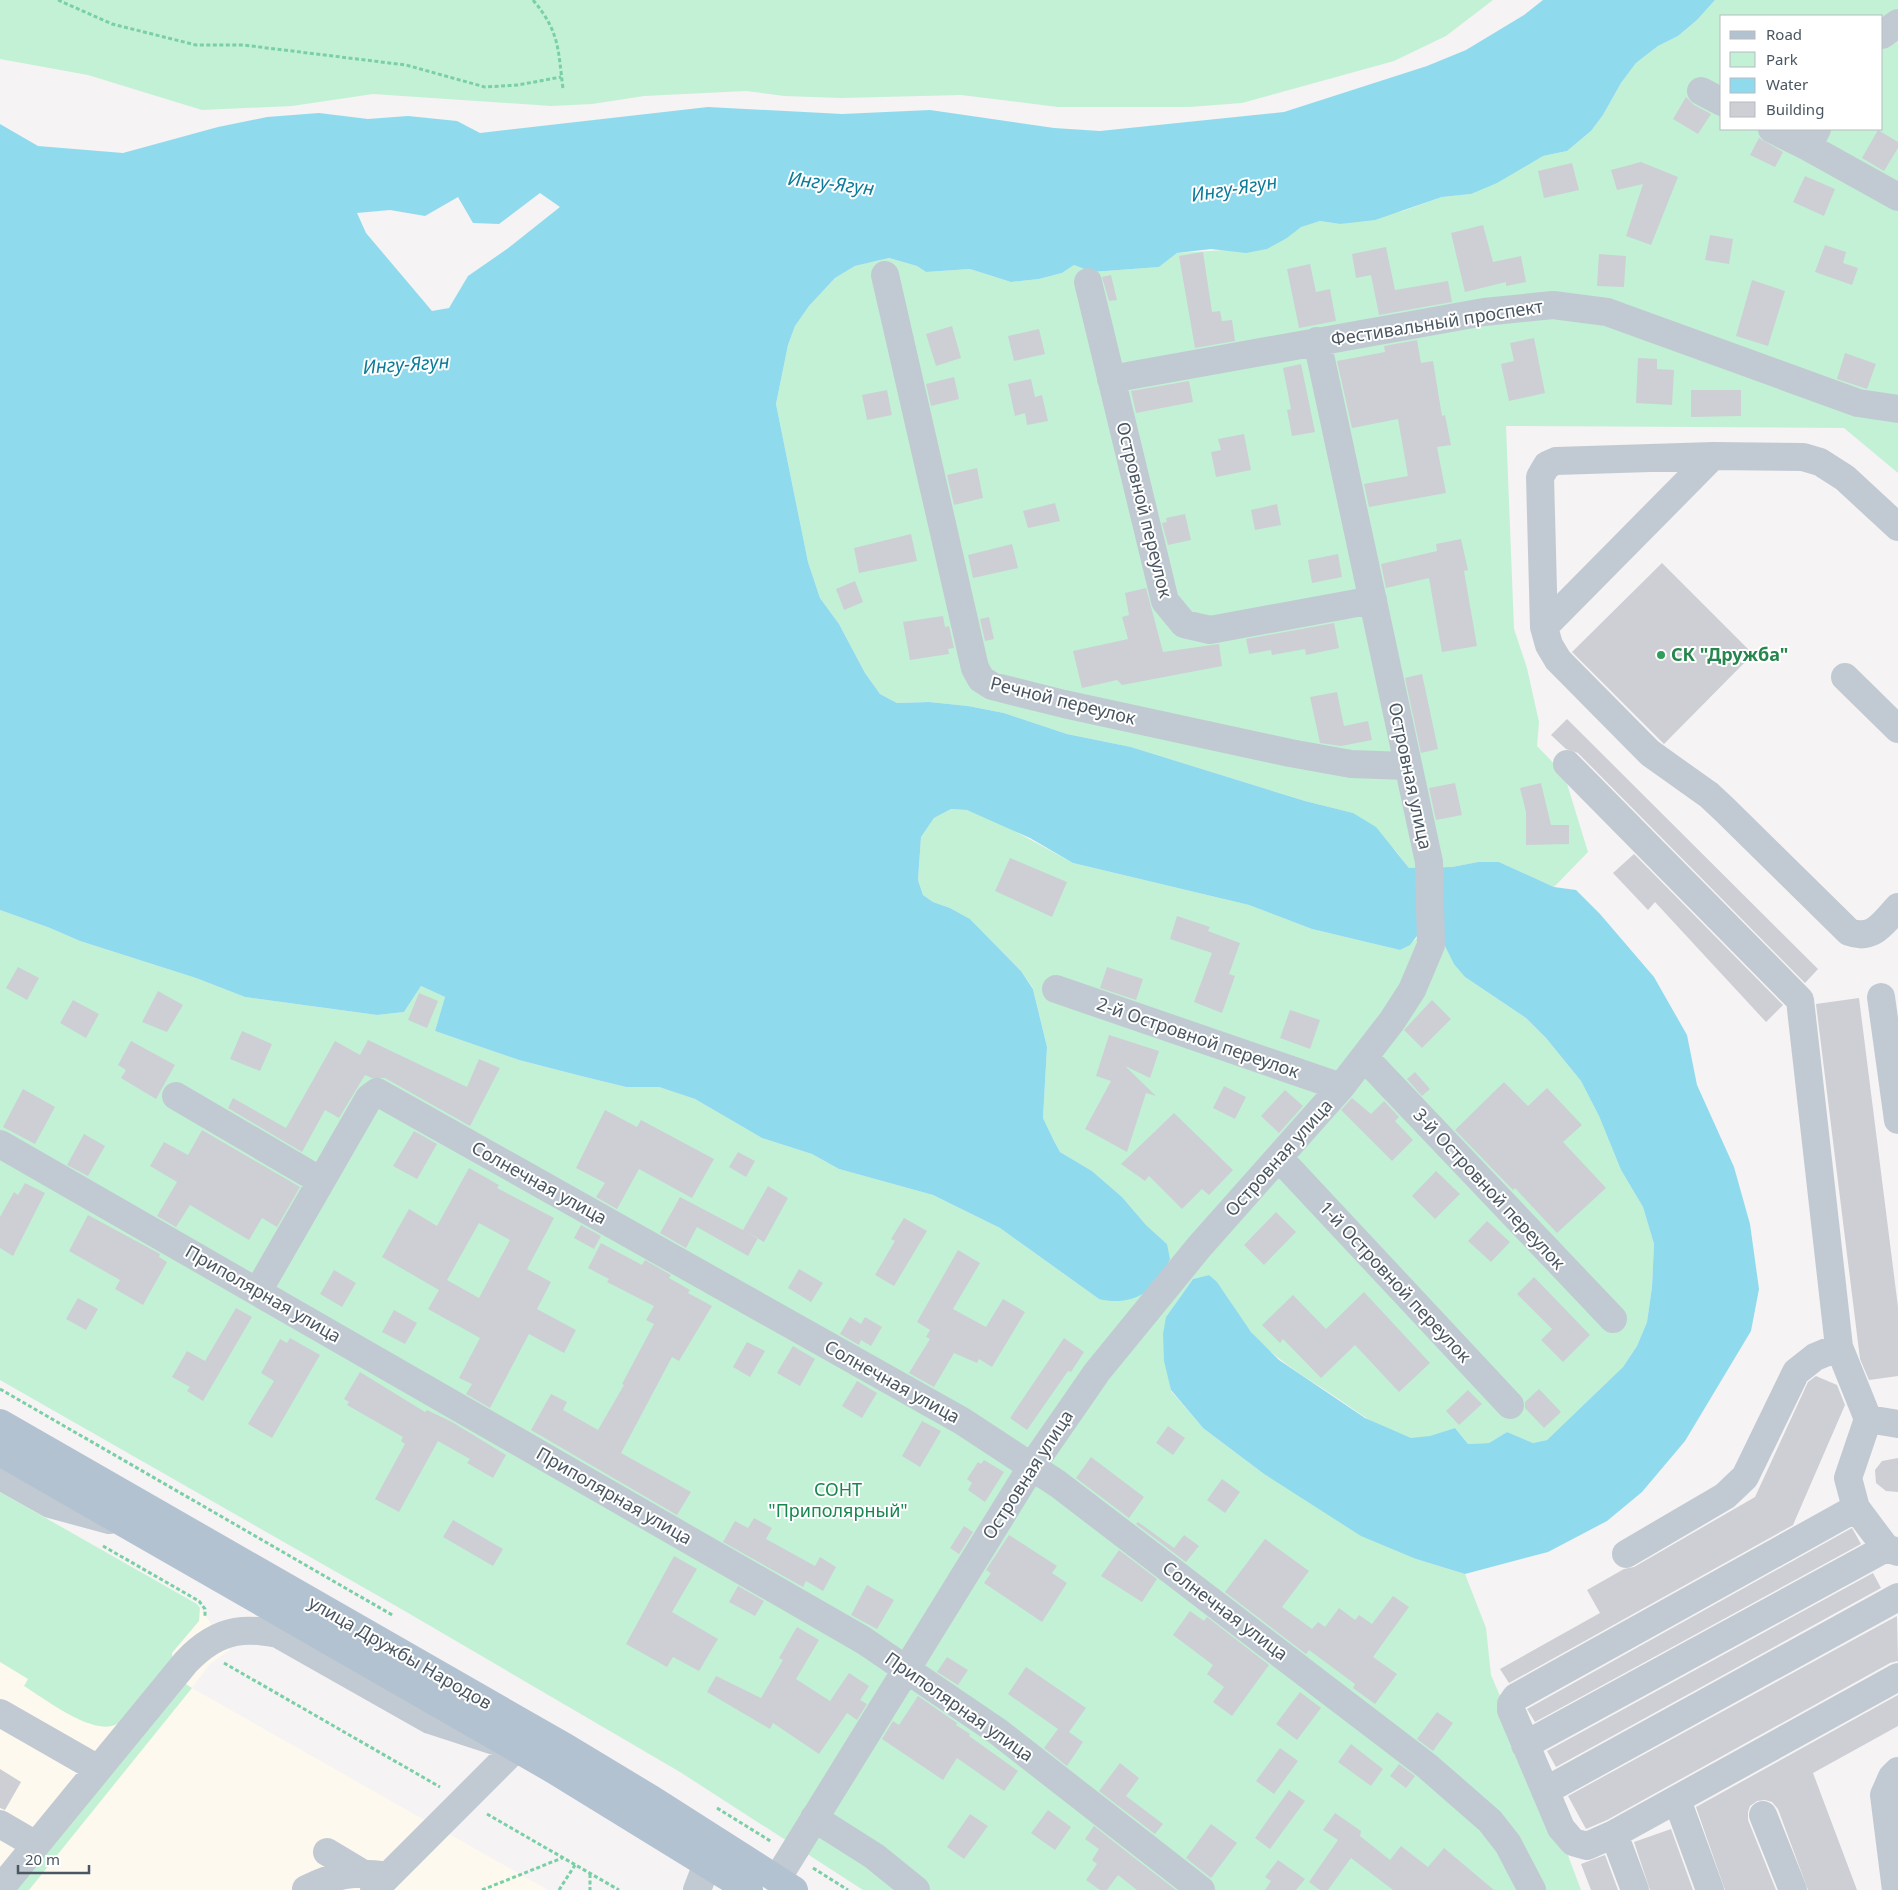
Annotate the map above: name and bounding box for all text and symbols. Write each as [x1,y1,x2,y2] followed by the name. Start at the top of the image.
[1720,15,1883,130] legend
[1766,24,1802,44] text: Road
[1766,49,1798,69] text: Park
[1766,74,1808,94] text: Water
[1766,99,1824,119] text: Building
[786,165,876,201] water label: Ингу-Ягун
[1189,168,1279,208] water label: Ингу-Ягун
[1329,293,1545,351] street label: Фестивальный проспект
[362,348,450,380] water label: Ингу-Ягун
[1111,419,1179,601] street label: Островной переулок
[1671,642,1788,666] place label: СК "Дружба"
[1655,649,1667,661] marker: СК "Дружба"
[988,670,1139,730] street label: Речной переулок
[1384,700,1438,852] street label: Островная улица
[1094,991,1303,1083] street label: 2-й Островной переулок
[1219,1094,1337,1221] street label: Островная улица
[1408,1102,1571,1275] street label: 3-й Островной переулок
[467,1135,611,1229] street label: Солнечная улица
[1314,1195,1477,1368] street label: 1-й Островной переулок
[181,1239,346,1348] street label: Приполярная улица
[820,1334,964,1428] street label: Солнечная улица
[976,1405,1078,1544] street label: Островная улица
[532,1441,697,1550] street label: Приполярная улица
[768,1477,908,1522] park label: СОНТ "Приполярный"
[1158,1555,1293,1665] street label: Солнечная улица
[305,1590,496,1714] street label: улица Дружбы Народов
[881,1646,1039,1766] street label: Приполярная улица
[18,1842,89,1874] scale bar
[25,1849,60,1869] text: 20 m

